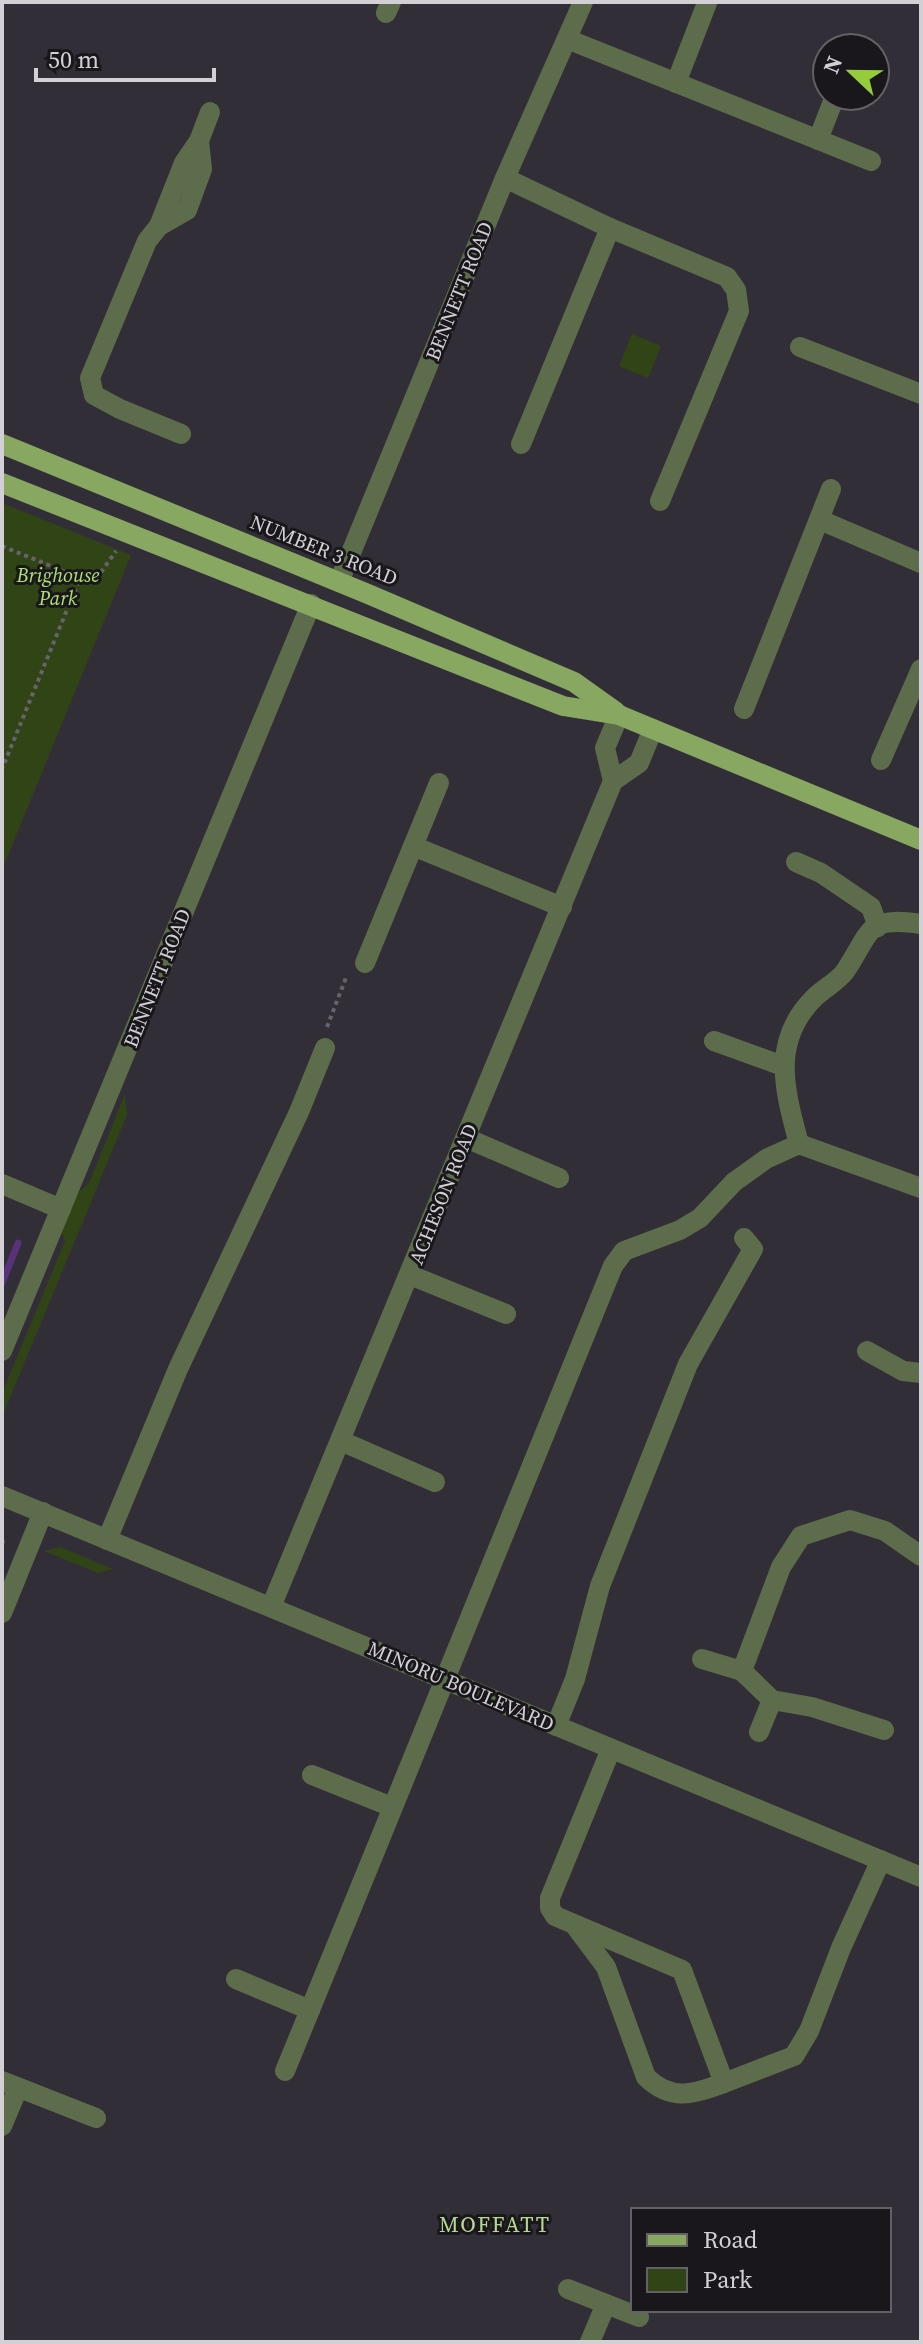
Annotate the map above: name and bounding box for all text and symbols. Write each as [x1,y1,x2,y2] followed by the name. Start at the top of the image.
[36,32,214,82] scale bar
[811,32,891,112] north arrow
[48,43,99,76] text: 50 m
[816,51,849,78] text: N
[418,217,500,365] street label: BENNETT ROAD
[246,508,402,592] street label: NUMBER 3 ROAD
[16,561,99,612] park label: Brighouse Park
[116,904,198,1052] street label: BENNETT ROAD
[402,1119,484,1269] street label: ACHESON ROAD
[363,1634,559,1738] street label: MINORU BOULEVARD
[631,2208,891,2312] legend
[439,2209,551,2239] district label: MOFFATT
[703,2223,758,2256] text: Road
[703,2263,753,2296] text: Park

